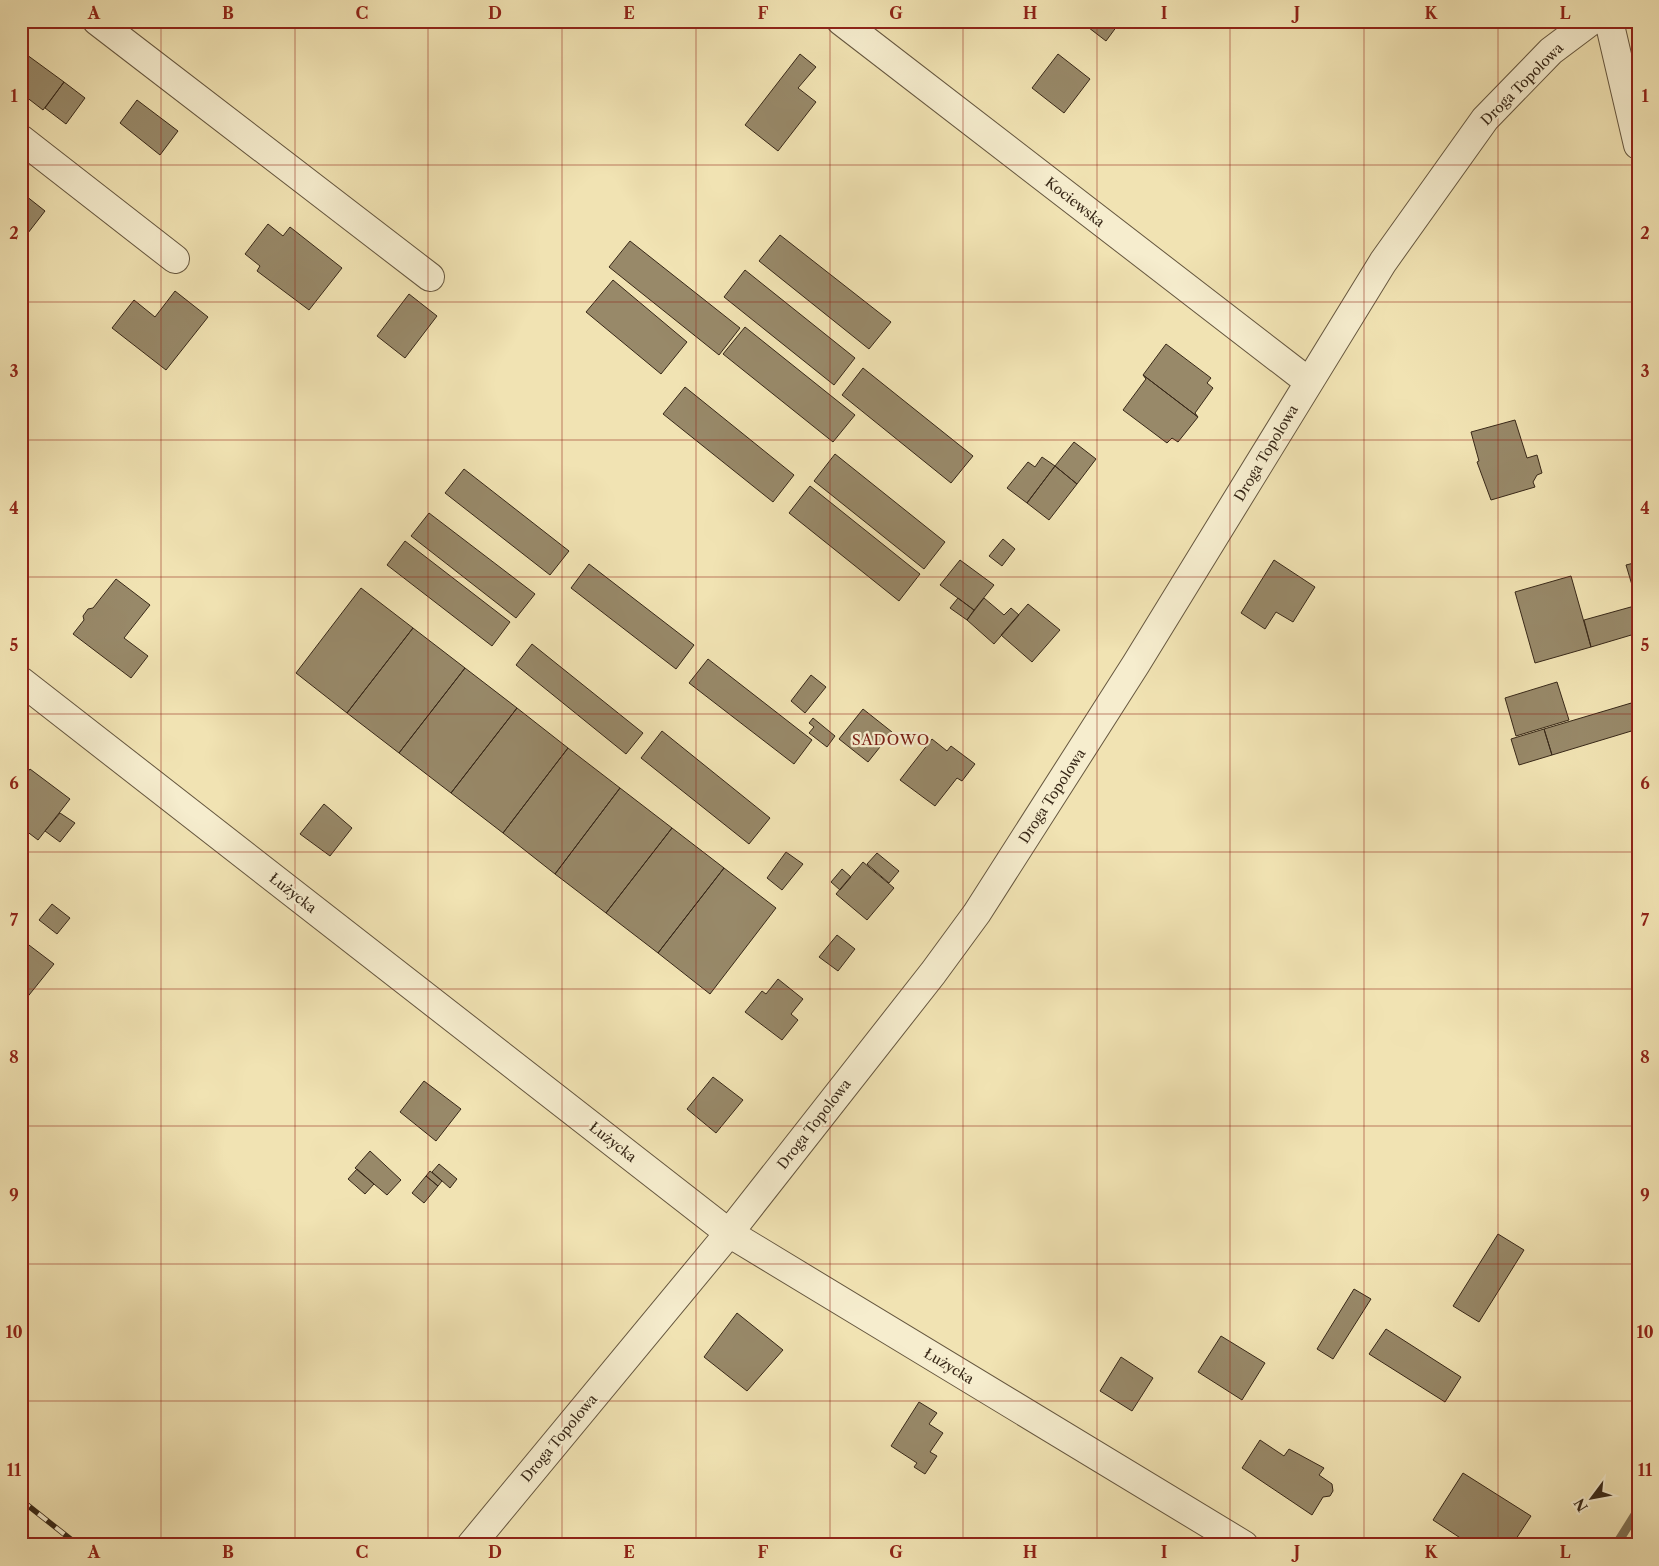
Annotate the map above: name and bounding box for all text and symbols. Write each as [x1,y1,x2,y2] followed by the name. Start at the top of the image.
[87,3,101,23] text: A
[222,3,234,23] text: B
[356,3,368,23] text: C
[488,3,502,23] text: D
[623,3,635,23] text: E
[758,3,769,23] text: F
[889,3,903,23] text: G
[1023,3,1037,23] text: H
[1161,3,1168,23] text: I
[1291,3,1300,23] text: J
[1425,3,1439,23] text: K
[1559,3,1571,23] text: L
[1477,39,1567,129] street label: Droga Topolowa
[10,86,18,106] text: 1
[1641,86,1649,106] text: 1
[1042,173,1109,231] street label: Kociewska
[9,223,19,243] text: 2
[1640,223,1650,243] text: 2
[9,361,19,381] text: 3
[1640,361,1650,381] text: 3
[1230,401,1302,505] street label: Droga Topolowa
[9,498,19,518] text: 4
[1640,498,1650,518] text: 4
[10,635,19,655] text: 5
[1641,635,1650,655] text: 5
[852,730,930,749] district label: SADOWO
[1015,745,1090,847] street label: Droga Topolowa
[9,773,19,793] text: 6
[1640,773,1650,793] text: 6
[266,869,321,917] street label: Łużycka
[10,910,19,930] text: 7
[1641,910,1650,930] text: 7
[9,1047,19,1067] text: 8
[1640,1047,1650,1067] text: 8
[773,1075,855,1173] street label: Droga Topolowa
[586,1118,641,1166] street label: Łużycka
[9,1185,19,1205] text: 9
[1640,1185,1650,1205] text: 9
[5,1322,23,1342] text: 10
[1636,1322,1654,1342] text: 10
[921,1344,978,1388] street label: Łużycka
[517,1390,601,1486] street label: Droga Topolowa
[7,1460,22,1480] text: 11
[1638,1460,1653,1480] text: 11
[1566,1474,1616,1524] north arrow
[1570,1495,1592,1515] text: N
[87,1542,101,1562] text: A
[222,1542,234,1562] text: B
[356,1542,368,1562] text: C
[488,1542,502,1562] text: D
[623,1542,635,1562] text: E
[758,1542,769,1562] text: F
[889,1542,903,1562] text: G
[1023,1542,1037,1562] text: H
[1161,1542,1168,1562] text: I
[1291,1542,1300,1562] text: J
[1425,1542,1439,1562] text: K
[1559,1542,1571,1562] text: L

